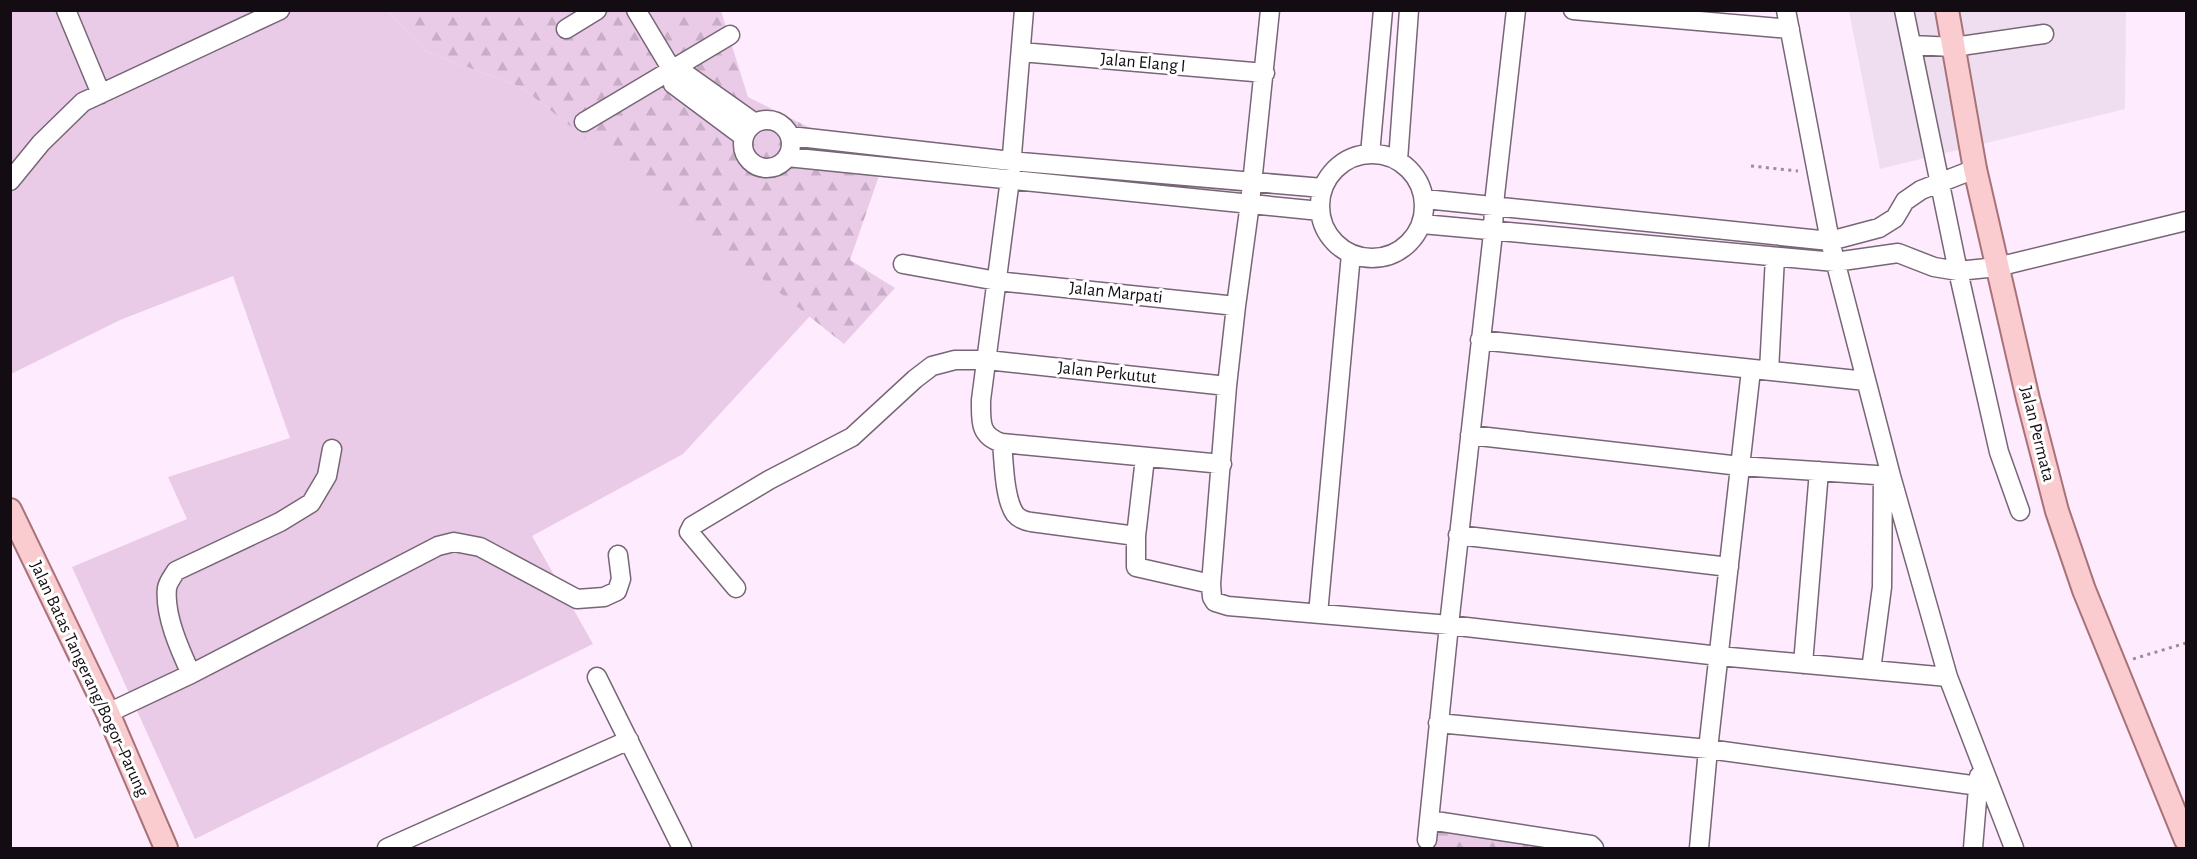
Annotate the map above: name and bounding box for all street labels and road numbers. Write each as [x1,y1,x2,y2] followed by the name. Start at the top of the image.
[1100,50,1186,76] street label: Jalan Elang I
[1068,279,1164,307] street label: Jalan Marpati
[1057,359,1158,387] street label: Jalan Perkutut
[2016,384,2058,484] street label: Jalan Permata
[26,558,152,800] street label: Jalan Batas Tangerang/Bogor–Parung

